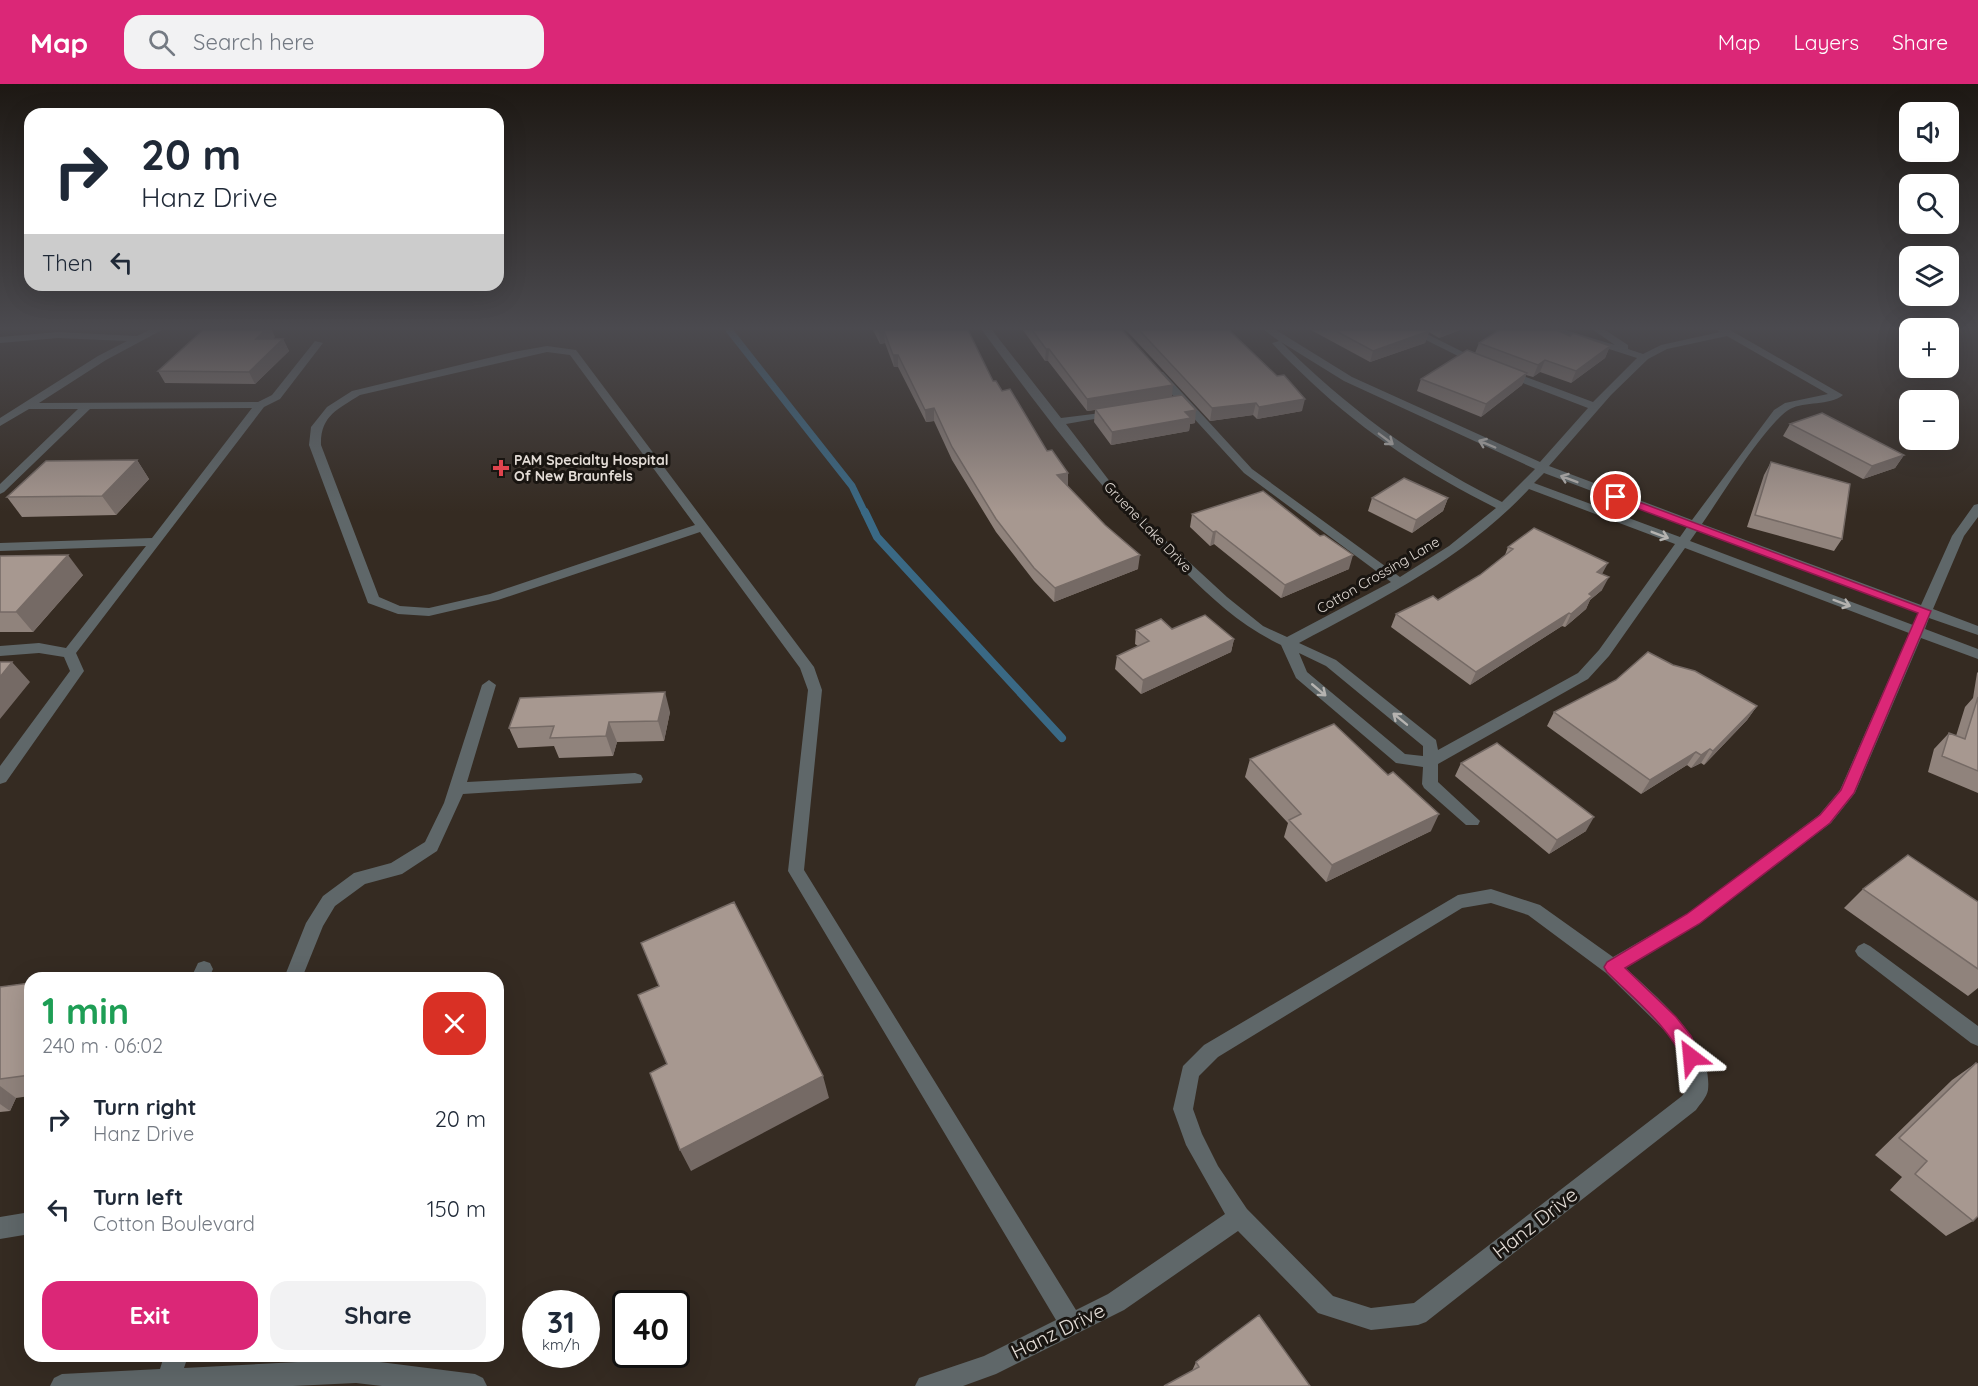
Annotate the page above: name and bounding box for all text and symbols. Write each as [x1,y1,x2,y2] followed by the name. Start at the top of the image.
[124,15,544,69] search box
[30,25,88,60] text: Map
[145,26,178,59] icon: search
[193,28,315,56] text: Search here
[1718,29,1761,55] text: Map
[1794,29,1859,55] text: Layers
[1892,29,1948,55] text: Share
[1899,102,1959,450] map controls
[1899,102,1959,162] button: sound
[141,128,241,181] text: 20 m
[42,132,120,210] icon: right
[1899,174,1959,234] button: search
[141,180,278,214] text: Hanz Drive
[105,246,138,279] icon: left
[1899,246,1959,306] button: layers
[42,249,93,277] text: Then
[1899,318,1959,378] button: +
[1899,390,1959,450] button: −
[1378,432,1394,445] one-way arrow
[1479,437,1497,449] one-way arrow
[514,451,669,485] place label: PAM Specialty Hospital Of New Braunfels
[492,459,510,477] marker: PAM Specialty Hospital Of New Braunfels
[1590,471,1641,522] pin
[1560,473,1579,484] one-way arrow
[1100,478,1196,576] street label: Gruene Lake Drive
[1599,480,1632,513] icon: arrive
[1650,530,1668,541] one-way arrow
[1313,532,1443,617] street label: Cotton Crossing Lane
[1832,598,1851,609] one-way arrow
[1311,684,1327,697] one-way arrow
[1392,712,1408,725] one-way arrow
[42,988,129,1033] text: 1 min
[423,992,486,1055] button: close
[1659,1025,1723,1089] position arrow
[42,1033,163,1058] text: 240 m · 06:02
[93,1093,197,1121] text: Turn right
[42,1103,75,1136] icon: right
[435,1105,486,1133] text: 20 m
[93,1121,194,1146] text: Hanz Drive
[1487,1182,1582,1264] street label: Hanz Drive
[93,1183,183,1211] text: Turn left
[42,1193,75,1226] icon: left
[427,1195,486,1223] text: 150 m
[93,1211,255,1236] text: Cotton Boulevard
[42,1281,258,1350] button: Exit
[270,1281,486,1350] button: Share
[612,1290,690,1368] speed limit sign: 40
[1007,1297,1109,1364] street label: Hanz Drive
[547,1303,575,1341] text: 31
[542,1335,580,1354] text: km/h

